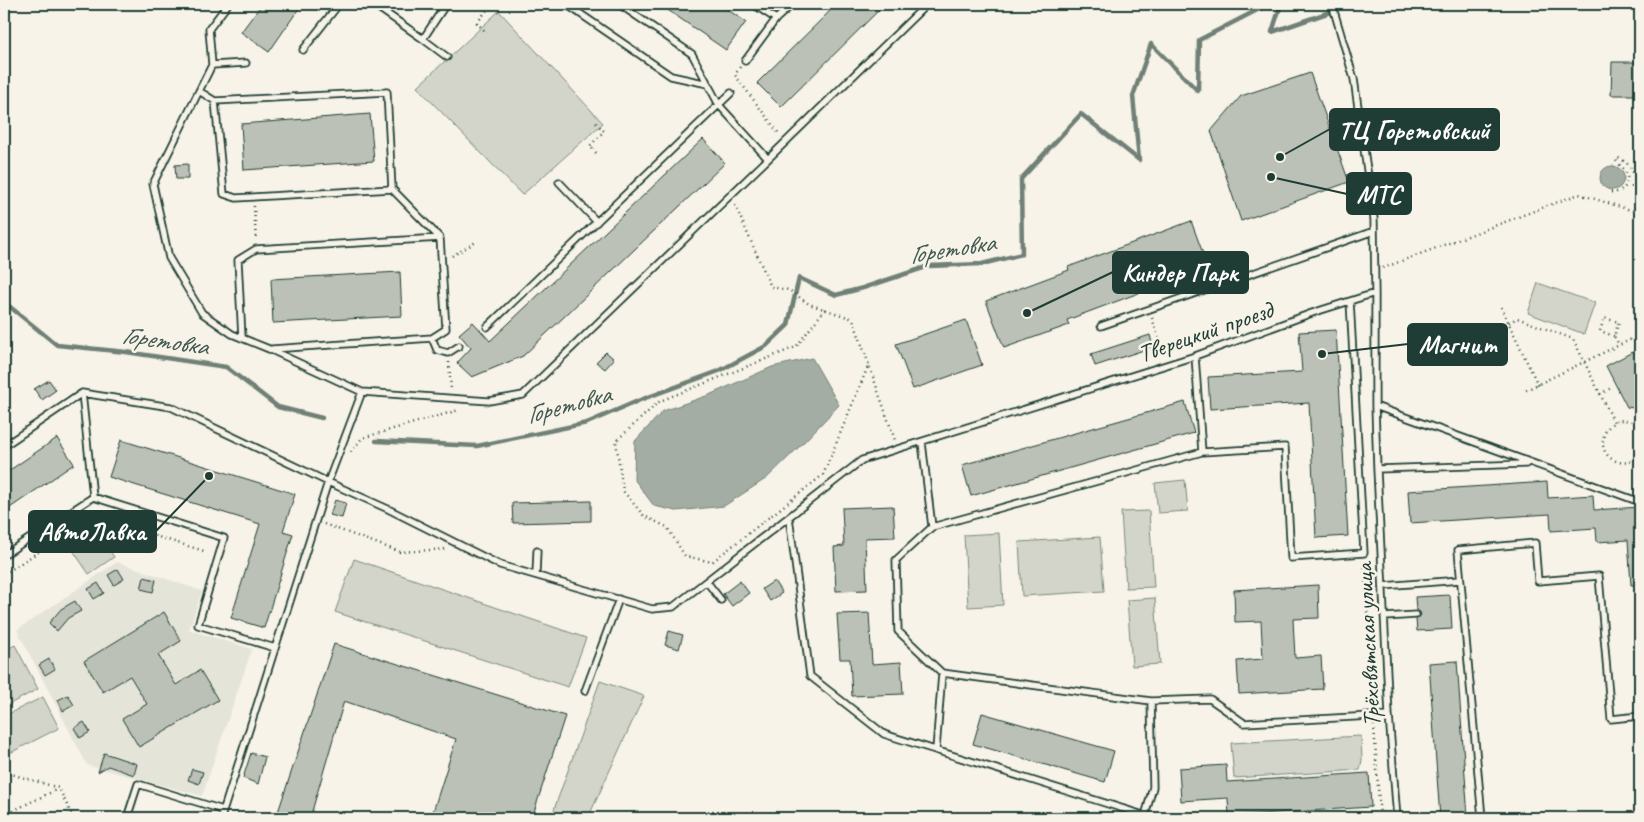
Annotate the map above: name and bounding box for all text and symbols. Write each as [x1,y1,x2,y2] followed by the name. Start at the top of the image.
[1330,109,1499,150] callout: ТЦ Горетовский
[1338,114,1492,147] text: ТЦ Горетовский
[1347,173,1411,214] callout: МТС
[1357,178,1405,211] text: МТС
[907,225,1000,272] water label: Горетовка
[1113,252,1248,293] callout: Киндер Парк
[1122,256,1239,289] text: Киндер Парк
[1134,293,1279,370] street label: Тверецкий проезд
[120,318,213,363] water label: Горетовка
[1408,324,1507,365] callout: Магнит
[1419,328,1498,361] text: Магнит
[522,377,617,432] water label: Горетовка
[29,511,156,552] callout: АвтоЛавка
[38,515,148,548] text: АвтоЛавка
[1348,559,1388,728] street label: Трёхсвятская улица

